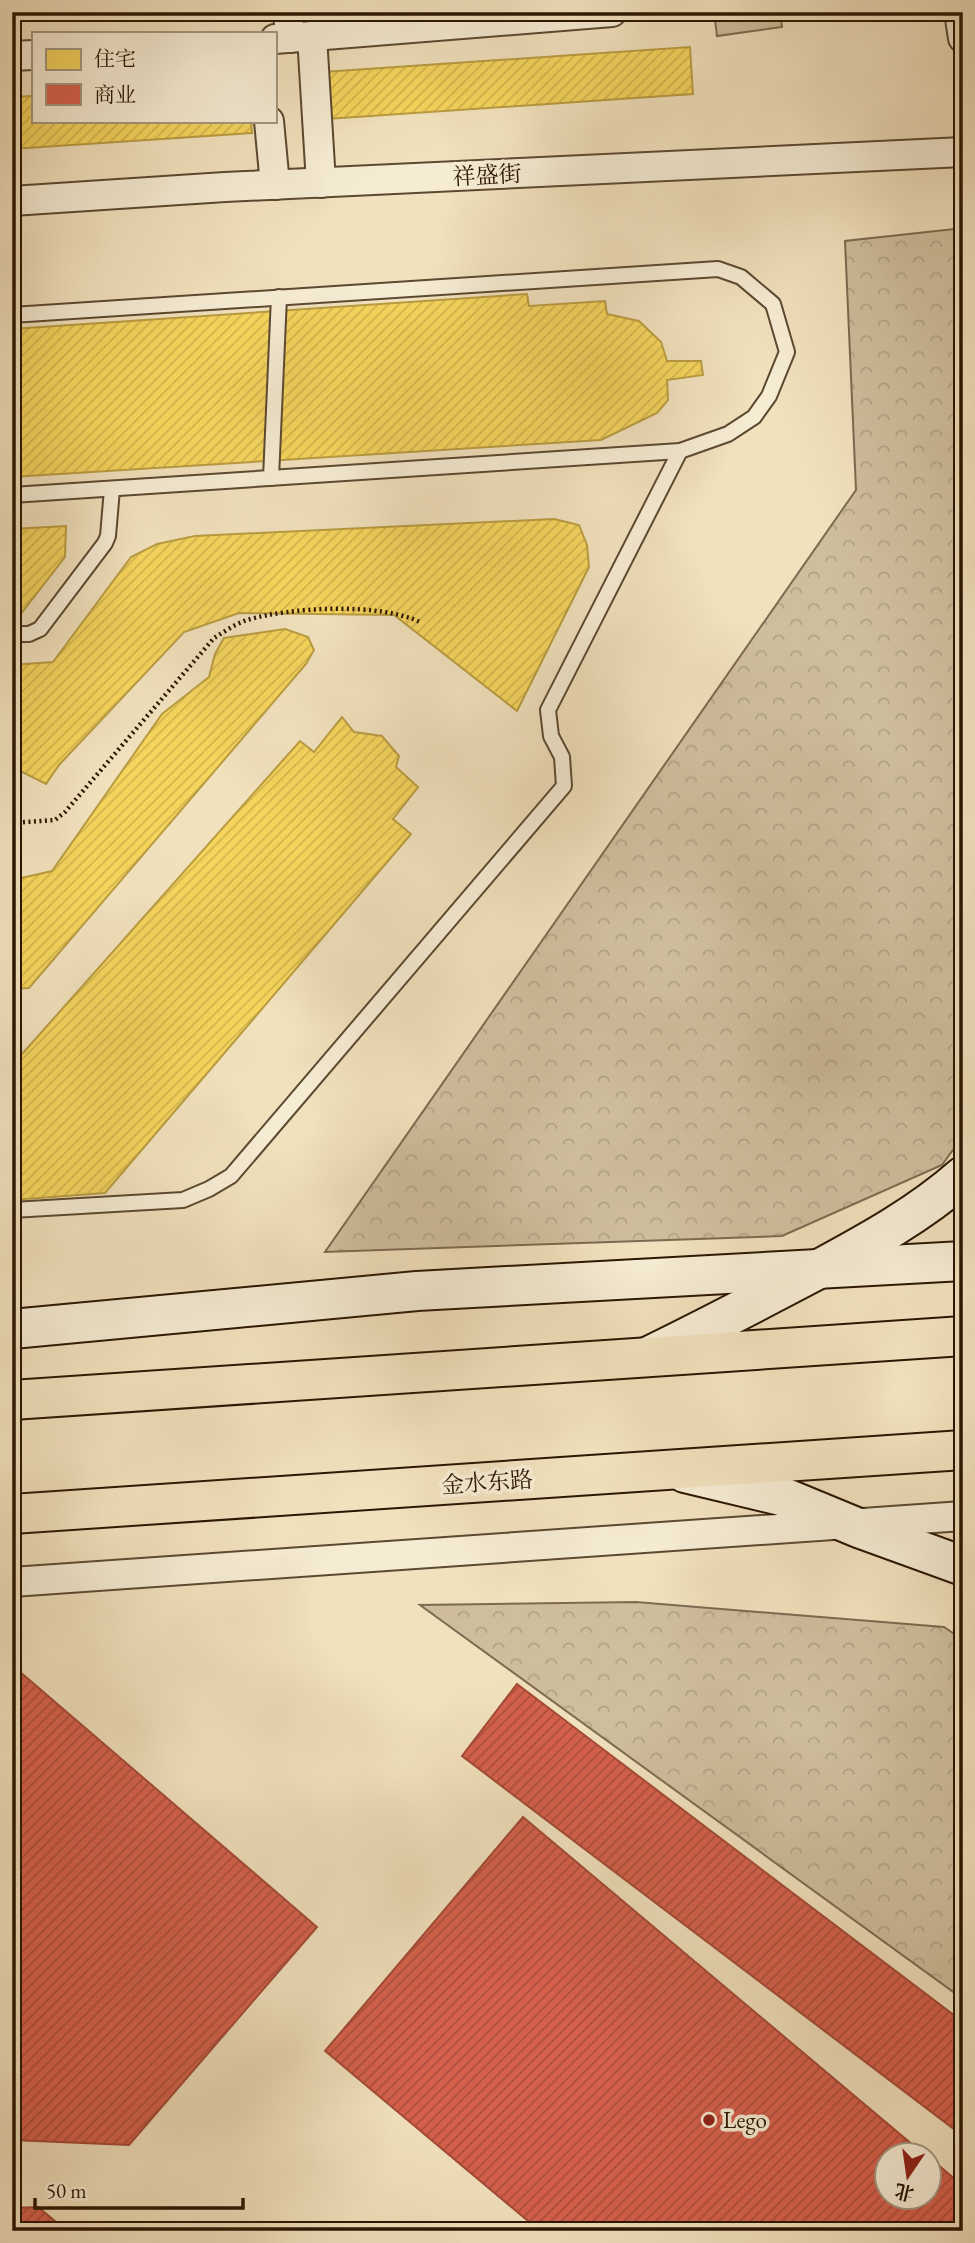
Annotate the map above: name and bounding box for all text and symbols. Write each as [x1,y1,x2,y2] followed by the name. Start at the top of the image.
[32,32,276,122] legend
[94,45,136,72] text: 住宅
[94,81,136,108] text: 商业
[452,158,522,192] street label: 祥盛街
[440,1464,534,1500] street label: 金水东路
[723,2105,767,2135] place label: Lego
[701,2112,717,2128] marker: Lego
[874,2142,944,2212] north arrow
[35,2166,243,2210] scale bar
[46,2177,87,2204] text: 50 m
[892,2178,916,2206] text: 北

